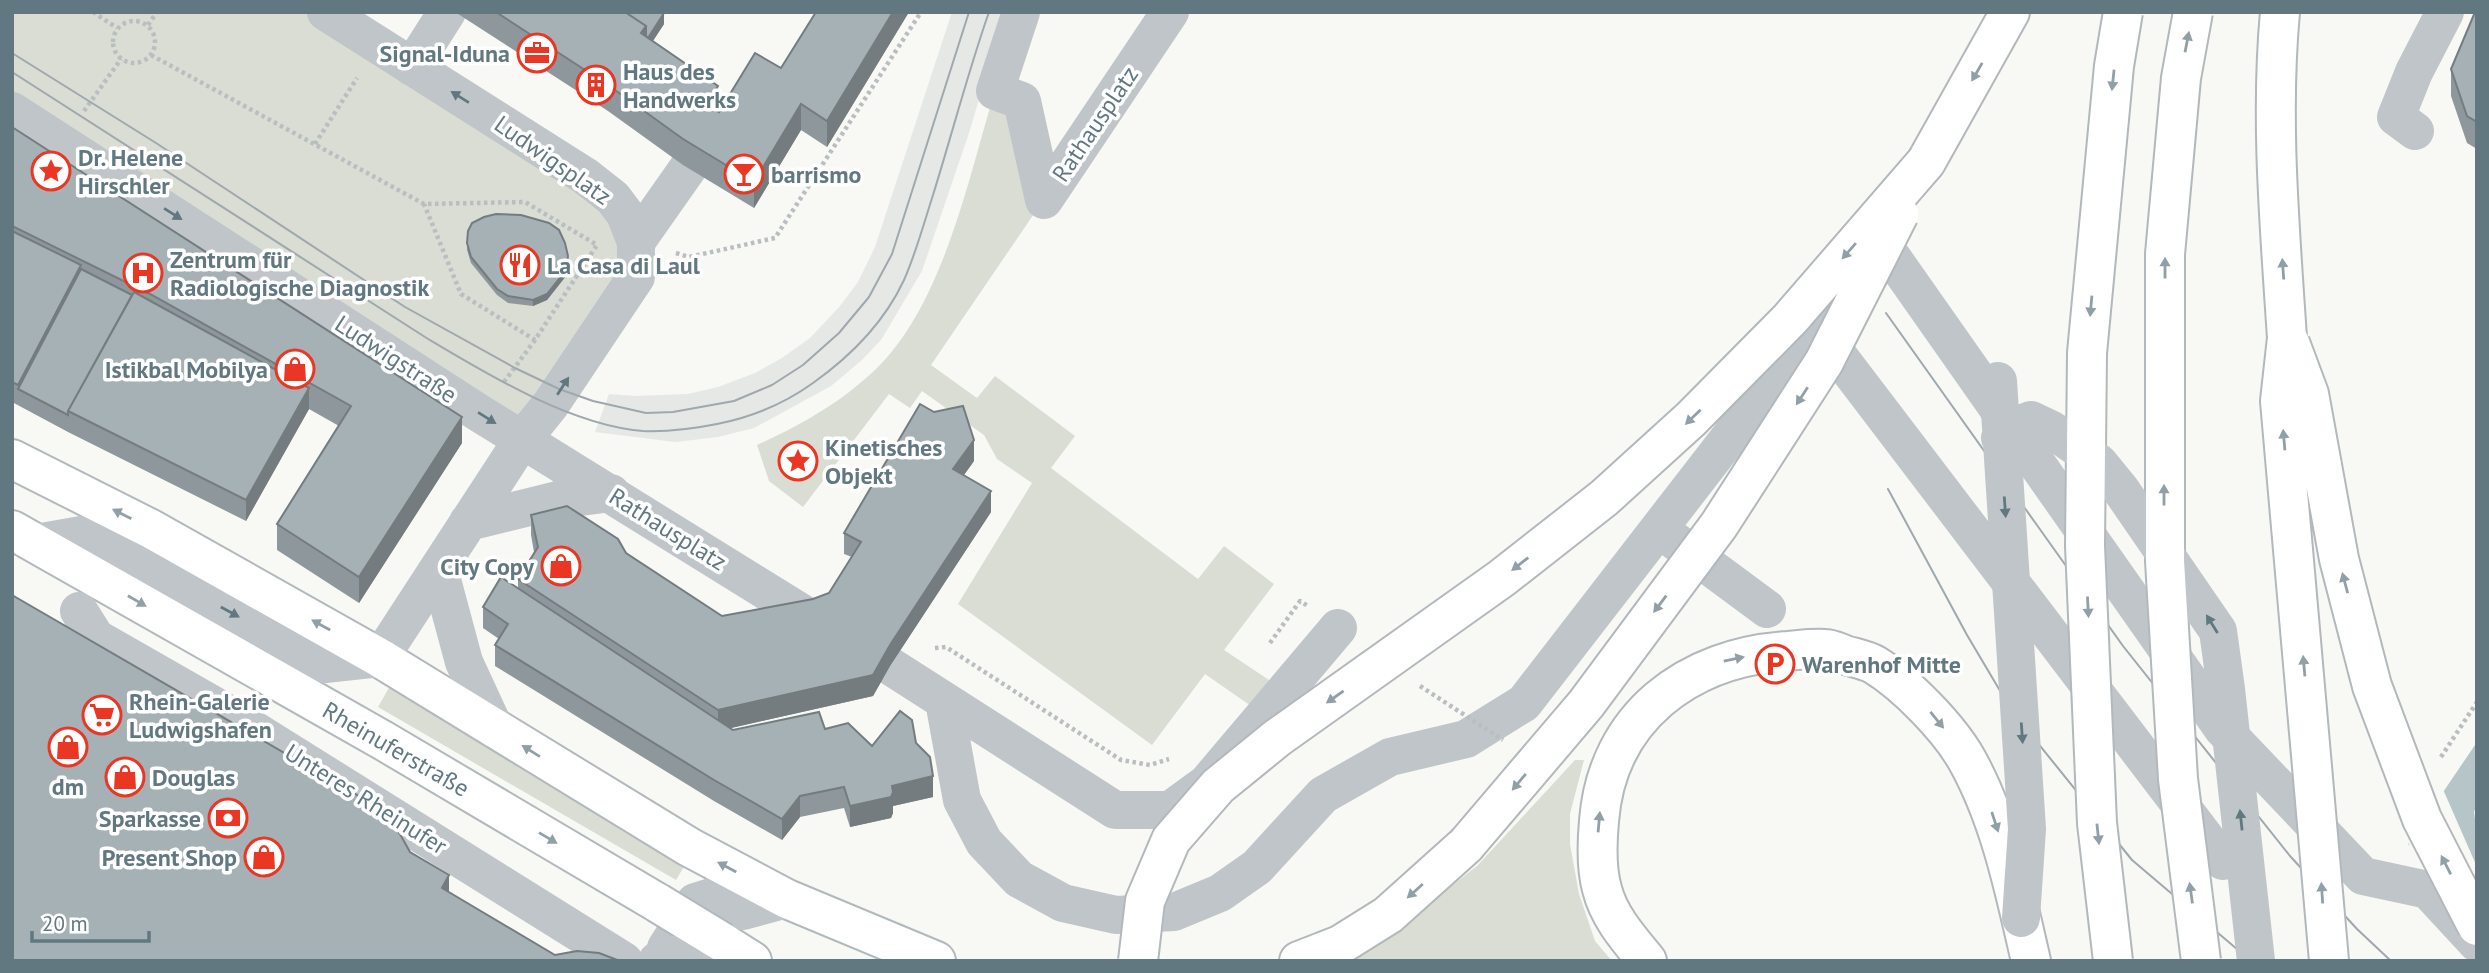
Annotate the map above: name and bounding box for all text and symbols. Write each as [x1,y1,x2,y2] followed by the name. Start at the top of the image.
[2182,31,2193,53] one-way arrow
[516,32,558,74] office icon: Signal-Iduna
[380,38,510,69] place label: Signal-Iduna
[623,56,736,115] place label: Haus des Handwerks
[1045,60,1145,188] street label: Rathausplatz
[1971,63,1983,82] one-way arrow
[575,64,617,106] building icon: Haus des Handwerks
[2107,69,2118,91] one-way arrow
[451,91,470,104] one-way arrow
[489,108,617,212] street label: Ludwigsplatz
[78,142,183,201] place label: Dr. Helene Hirschler
[30,150,72,192] place icon: Dr. Helene Hirschler
[723,153,765,195] bar icon: barrismo
[771,159,862,190] place label: barrismo
[163,208,182,221] one-way arrow
[1841,242,1857,260] one-way arrow
[170,244,429,303] place label: Zentrum für Radiologische Diagnostik
[499,244,541,286] restaurant icon: La Casa di Laul
[547,250,701,281] place label: La Casa di Laul
[122,252,164,294] hospital icon: Zentrum für Radiologische Diagnostik
[2159,257,2171,279] one-way arrow
[2277,258,2288,280] one-way arrow
[2085,295,2096,317] one-way arrow
[329,308,463,410] street label: Ludwigstraße
[274,348,316,390] shop icon: Istikbal Mobilya
[105,354,268,385] place label: Istikbal Mobilya
[556,377,570,395] one-way arrow
[1795,387,1809,405] one-way arrow
[1685,408,1702,424] one-way arrow
[477,411,496,424] one-way arrow
[2278,428,2289,450] one-way arrow
[825,432,942,491] place label: Kinetisches Objekt
[777,440,819,482] place icon: Kinetisches Objekt
[603,481,733,577] street label: Rathausplatz
[2158,484,2170,506] one-way arrow
[2000,496,2011,518] one-way arrow
[112,509,132,520] one-way arrow
[540,545,582,587] shop icon: City Copy
[440,551,535,582] place label: City Copy
[1511,557,1529,571] one-way arrow
[2339,571,2350,593] one-way arrow
[128,595,147,608] one-way arrow
[1653,595,1667,613] one-way arrow
[2082,596,2093,618] one-way arrow
[220,606,240,618] one-way arrow
[2205,614,2218,633] one-way arrow
[311,619,330,631] one-way arrow
[1754,643,1796,685] parking icon: Warenhof Mitte
[1802,649,1961,680] place label: Warenhof Mitte
[1723,654,1745,665] one-way arrow
[2298,655,2309,677] one-way arrow
[129,686,272,745] place label: Rhein-Galerie Ludwigshafen
[1326,690,1344,704] one-way arrow
[81,694,123,736] supermarket icon: Rhein-Galerie Ludwigshafen
[317,694,475,804] street label: Rheinuferstraße
[1929,712,1944,729] one-way arrow
[2017,723,2028,745] one-way arrow
[47,726,89,768] shop icon: dm
[279,737,453,861] street label: Unteres Rheinufer
[522,745,541,758] one-way arrow
[104,756,146,798] shop icon: Douglas
[152,762,235,793] place label: Douglas
[52,771,84,802] place label: dm
[1512,774,1527,791] one-way arrow
[207,797,249,839] bank icon: Sparkasse
[99,803,201,834] place label: Sparkasse
[2235,809,2246,831] one-way arrow
[1594,811,1605,833] one-way arrow
[1990,811,2000,832] one-way arrow
[2093,823,2104,845] one-way arrow
[539,832,558,844] one-way arrow
[243,836,285,878] shop icon: Present Shop
[102,842,237,873] place label: Present Shop
[2440,855,2451,875] one-way arrow
[717,861,737,873] one-way arrow
[2186,882,2197,904] one-way arrow
[2316,882,2327,904] one-way arrow
[1406,883,1424,899] one-way arrow
[32,900,149,944] scale bar
[42,910,88,937] text: 20 m

